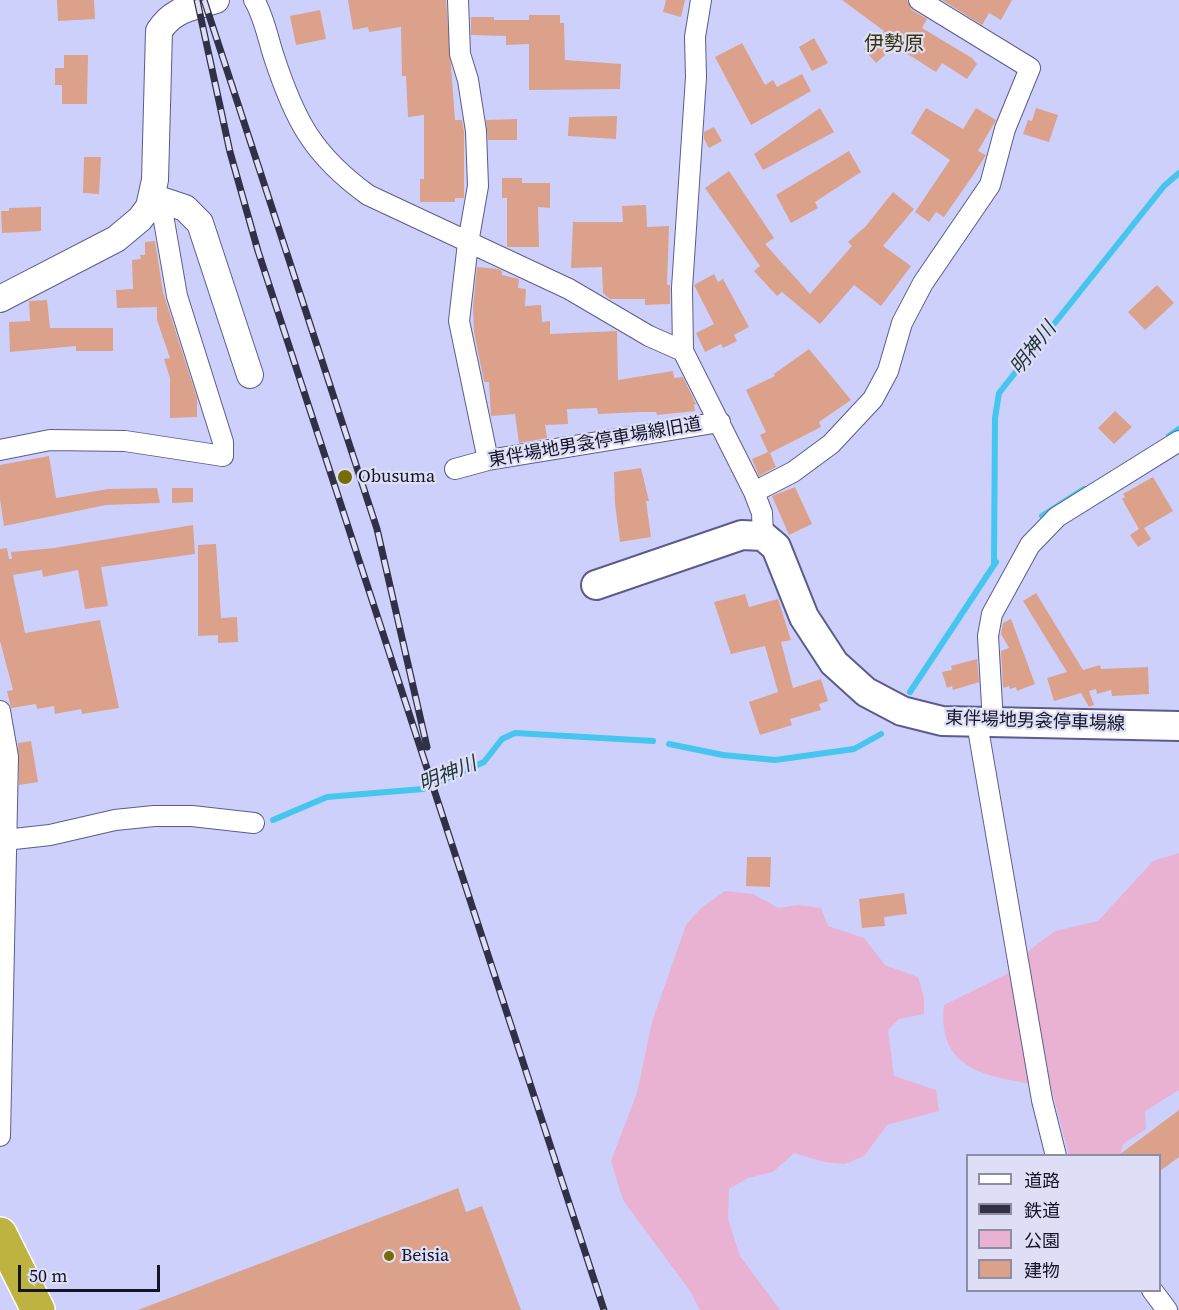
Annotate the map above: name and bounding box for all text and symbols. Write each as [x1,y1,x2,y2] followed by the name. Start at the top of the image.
[864,33,924,57] district label: 伊勢原
[1006,318,1062,380] water label: 明神川
[487,414,703,472] street label: 東伴場地男衾停車場線旧道
[358,466,435,488] place label: Obusuma
[336,468,354,486] marker: Obusuma
[945,708,1125,736] street label: 東伴場地男衾停車場線
[416,753,480,797] water label: 明神川
[966,1154,1161,1292] legend
[1024,1168,1060,1193] text: 道路
[1024,1198,1060,1223] text: 鉄道
[1024,1228,1060,1253] text: 公園
[401,1245,449,1267] place label: Beisia
[382,1249,396,1263] marker: Beisia
[21,1253,164,1291] scale bar
[1024,1258,1060,1283] text: 建物
[29,1263,67,1288] text: 50 m

